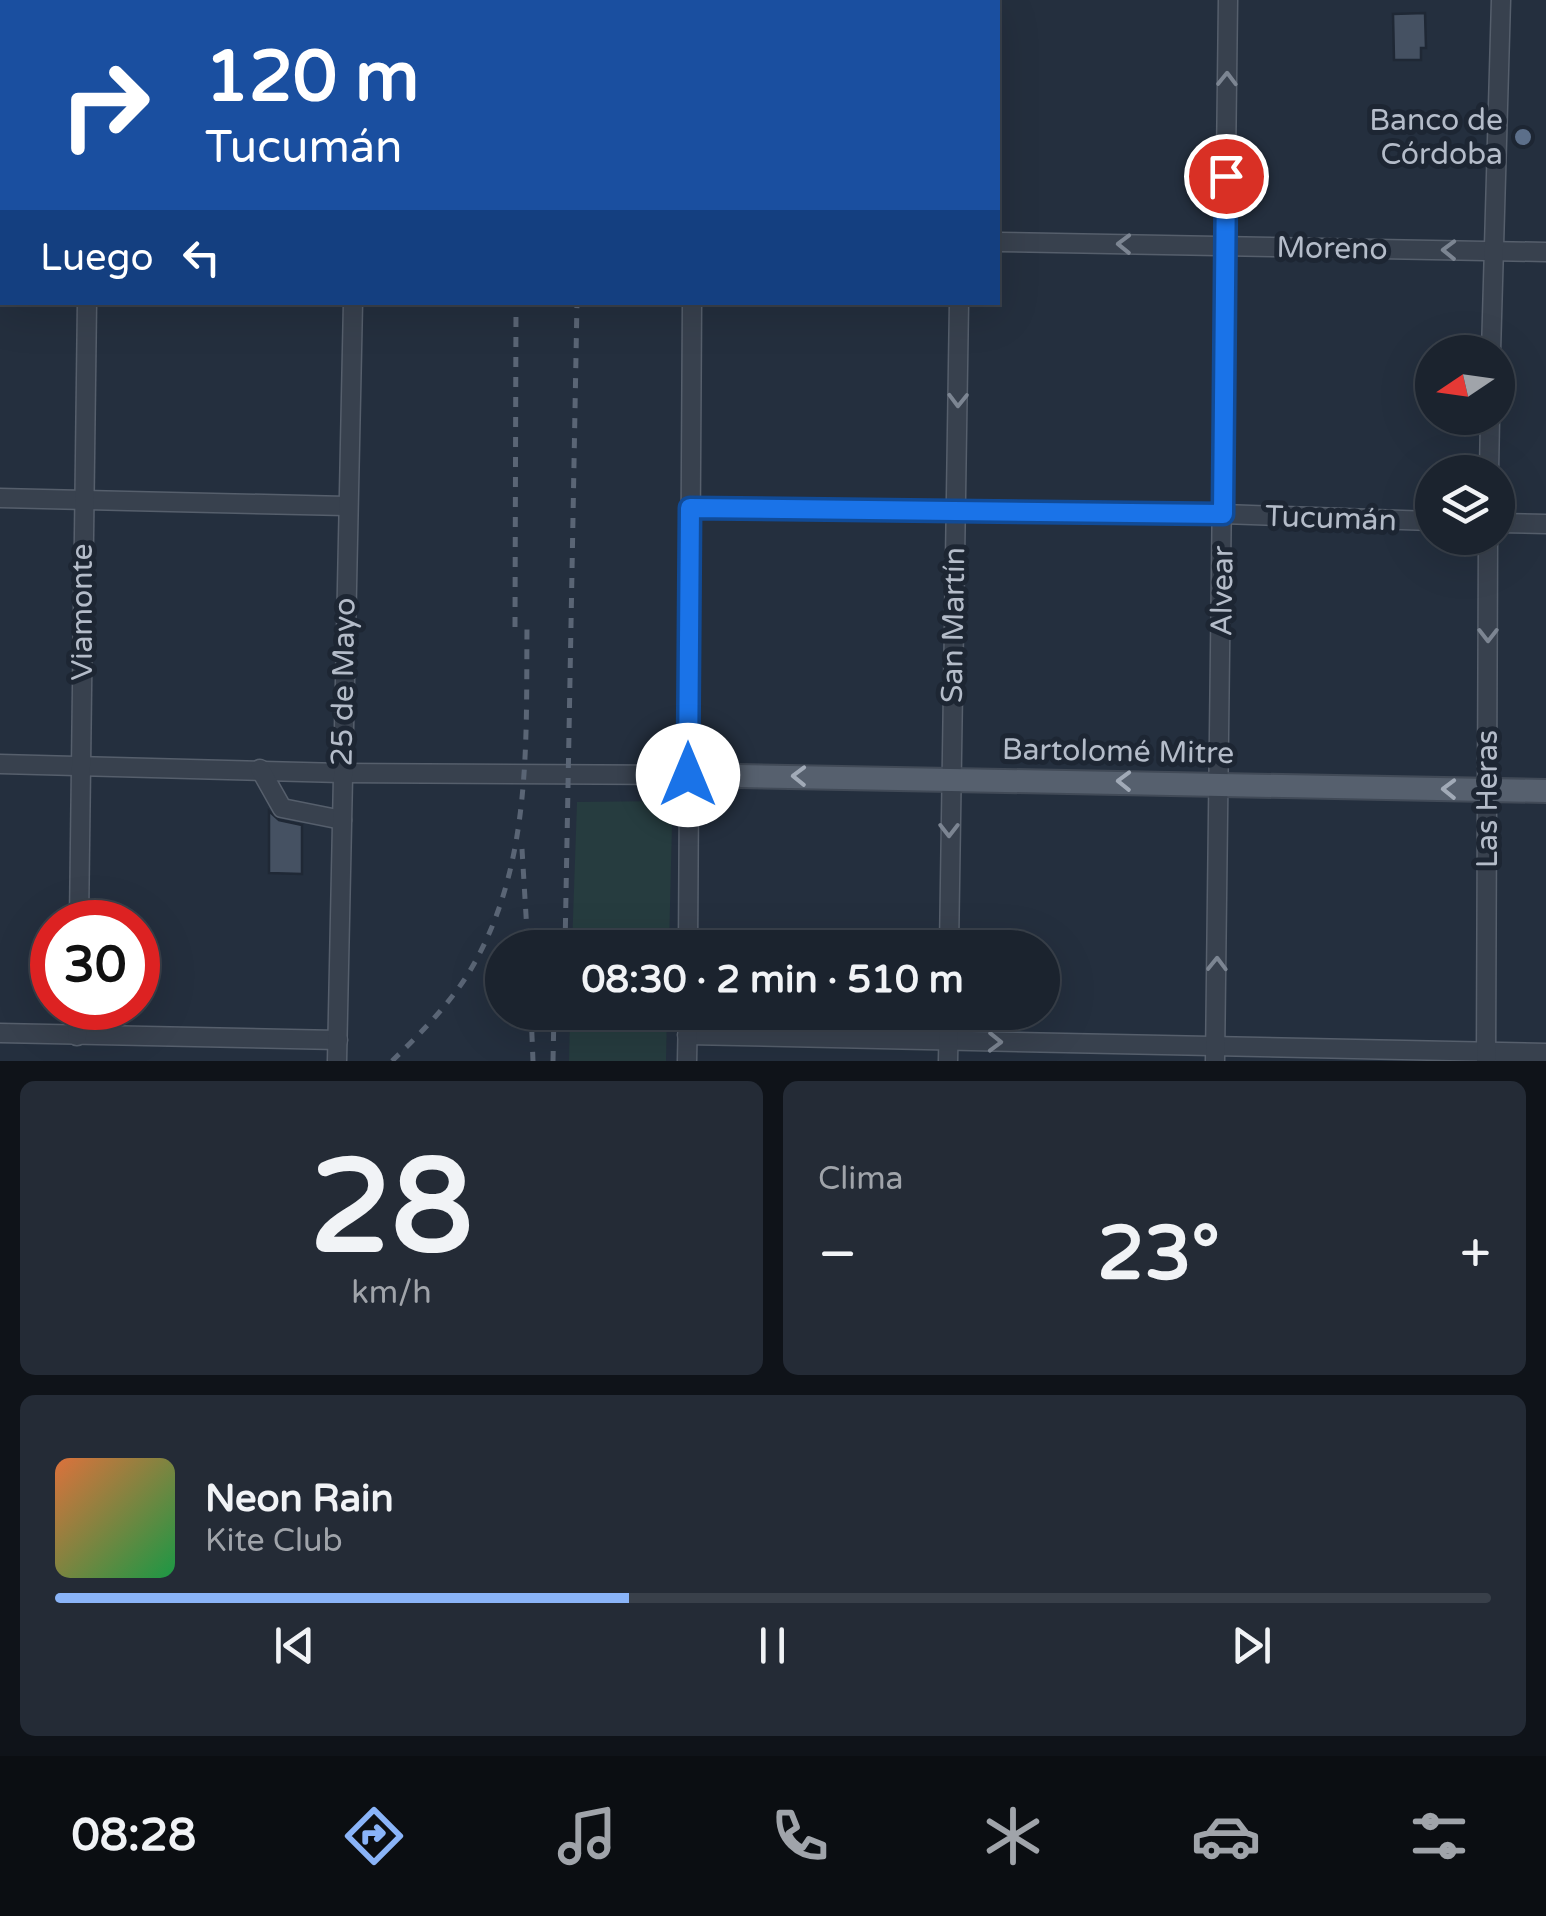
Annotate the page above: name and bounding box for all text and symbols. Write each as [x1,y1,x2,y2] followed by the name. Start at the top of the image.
[205,36,419,120] text: 120 m
[40,40,170,170] icon: right
[1217,70,1238,86] one-way arrow
[1369,102,1503,173] place label: Banco de Córdoba
[205,121,403,175] text: Tucumán
[1512,126,1534,148] marker: Banco de Córdoba
[1184,134,1269,219] pin
[1199,149,1254,204] icon: arrive
[1276,229,1388,268] street label: Moreno
[174,230,229,285] icon: left
[1115,234,1131,255] one-way arrow
[40,235,154,281] text: Luego
[1440,239,1456,260] one-way arrow
[1415,335,1515,435] north arrow
[1415,335,1515,555] map controls
[947,392,968,408] one-way arrow
[1415,455,1515,555] button: layers
[1265,498,1397,539] street label: Tucumán
[64,544,101,680] street label: Viamonte
[1203,545,1242,637] street label: Alvear
[934,547,973,703] street label: San Martín
[324,597,363,767] street label: 25 de Mayo
[1477,628,1499,643] one-way arrow
[636,723,740,827] position arrow
[1469,730,1506,868] street label: Las Heras
[1002,731,1234,772] street label: Bartolomé Mitre
[790,765,806,787] one-way arrow
[1115,771,1131,792] one-way arrow
[1440,779,1456,800] one-way arrow
[939,822,960,838] one-way arrow
[30,900,160,1030] speed limit sign: 30
[1206,955,1227,971] one-way arrow
[581,957,964,1003] text: 08:30 · 2 min · 510 m
[988,1031,1003,1053] one-way arrow
[310,1131,473,1287] text: 28
[818,1160,904,1198] text: Clima
[1097,1209,1220,1299] text: 23°
[818,1222,857,1288] text: −
[1460,1222,1491,1288] text: +
[351,1274,432,1312] text: km/h
[205,1476,394,1522] text: Neon Rain
[205,1522,343,1560] text: Kite Club
[267,1618,322,1673] icon: previous
[745,1618,800,1673] icon: pause
[1224,1618,1279,1673] icon: next
[339,1801,409,1871] icon: directions
[552,1801,622,1871] icon: music
[765,1801,835,1871] icon: phone
[978,1801,1048,1871] icon: climate
[1191,1801,1261,1871] icon: car
[1404,1801,1474,1871] icon: filters
[72,1809,196,1863] text: 08:28

